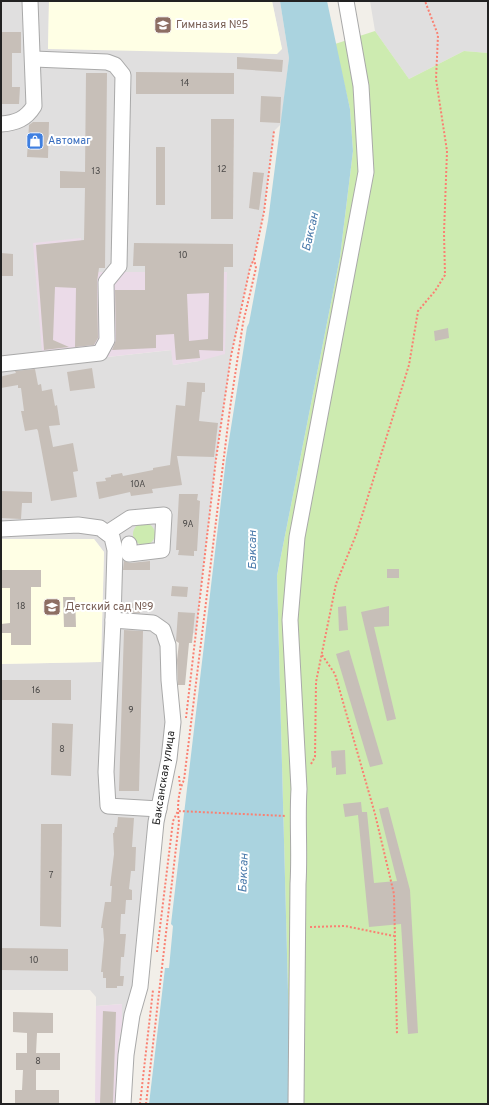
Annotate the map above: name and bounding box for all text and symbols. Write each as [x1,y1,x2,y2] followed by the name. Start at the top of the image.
[153,15,173,35] school or university icon: Гимназия №5
[176,18,249,32] place label: Гимназия №5
[181,78,190,89] house number: 14
[25,131,45,151] shop icon: Автомаг
[48,134,91,148] place label: Автомаг
[218,164,226,175] house number: 12
[92,166,100,177] house number: 13
[299,210,323,253] water label: Баксан
[178,250,188,261] house number: 10
[131,479,145,490] house number: 10А
[182,519,194,530] house number: 9А
[245,529,261,570] water label: Баксан
[42,597,62,617] school or university icon: Детский сад №9
[65,600,154,614] place label: Детский сад №9
[17,601,25,612] house number: 18
[32,685,40,696] house number: 16
[128,705,134,716] house number: 9
[150,730,178,826] street label: Баксанская улица
[59,744,65,755] house number: 8
[235,852,253,893] water label: Баксан
[49,870,54,881] house number: 7
[29,955,39,966] house number: 10
[35,1056,41,1067] house number: 8

